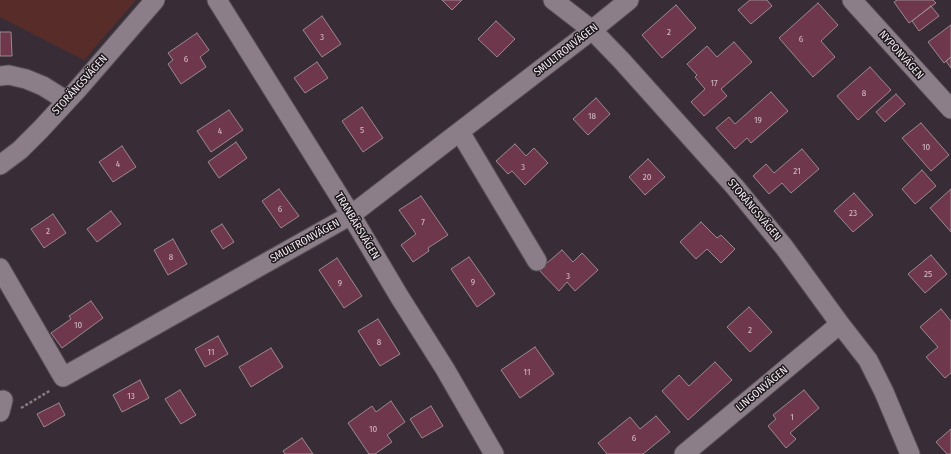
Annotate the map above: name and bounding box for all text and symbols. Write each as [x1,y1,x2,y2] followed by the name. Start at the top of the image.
[531,21,601,79] street label: SMULTRONVÄGEN
[667,27,671,37] house number: 2
[876,28,926,82] street label: NYPONVÄGEN
[320,32,324,42] house number: 3
[799,34,803,44] house number: 6
[50,52,110,118] street label: STORÄNGSVÄGEN
[184,54,188,64] house number: 6
[710,78,718,88] house number: 17
[862,88,866,98] house number: 8
[588,111,596,121] house number: 18
[754,115,762,125] house number: 19
[360,125,364,135] house number: 5
[218,126,222,136] house number: 4
[922,142,930,152] house number: 10
[116,159,120,169] house number: 4
[521,162,525,172] house number: 3
[793,166,801,176] house number: 21
[643,172,651,182] house number: 20
[724,177,784,243] street label: STORÄNGSVÄGEN
[332,190,382,262] street label: TRANBÄRSVÄGEN
[278,204,282,214] house number: 6
[849,208,857,218] house number: 23
[268,216,342,266] street label: SMULTRONVÄGEN
[421,217,425,227] house number: 7
[46,226,50,236] house number: 2
[169,252,173,262] house number: 8
[924,269,932,279] house number: 25
[566,271,570,281] house number: 3
[471,277,475,287] house number: 9
[338,278,342,288] house number: 9
[74,320,82,330] house number: 10
[748,325,752,335] house number: 2
[377,337,381,347] house number: 8
[208,347,214,357] house number: 11
[733,364,791,414] street label: LINGONVÄGEN
[524,367,530,377] house number: 11
[127,391,135,401] house number: 13
[790,412,794,422] house number: 1
[369,424,377,434] house number: 10
[632,433,636,443] house number: 6

